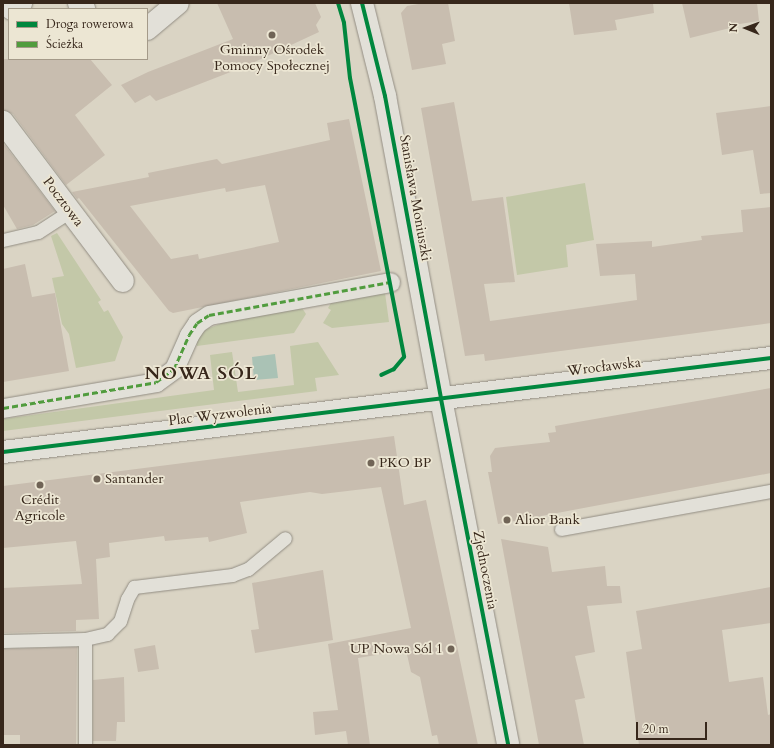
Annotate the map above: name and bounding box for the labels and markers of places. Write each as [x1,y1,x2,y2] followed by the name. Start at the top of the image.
[267,30,277,40] marker: Gminny Ośrodek Pomocy Społecznej
[214,42,330,74] place label: Gminny Ośrodek Pomocy Społecznej
[379,455,431,471] place label: PKO BP
[366,458,376,468] marker: PKO BP
[105,471,163,487] place label: Santander
[92,474,102,484] marker: Santander
[35,480,45,490] marker: Crédit Agricole
[15,492,65,524] place label: Crédit Agricole
[515,512,580,528] place label: Alior Bank
[502,515,512,525] marker: Alior Bank
[350,641,443,657] place label: UP Nowa Sól 1
[446,644,456,654] marker: UP Nowa Sól 1

